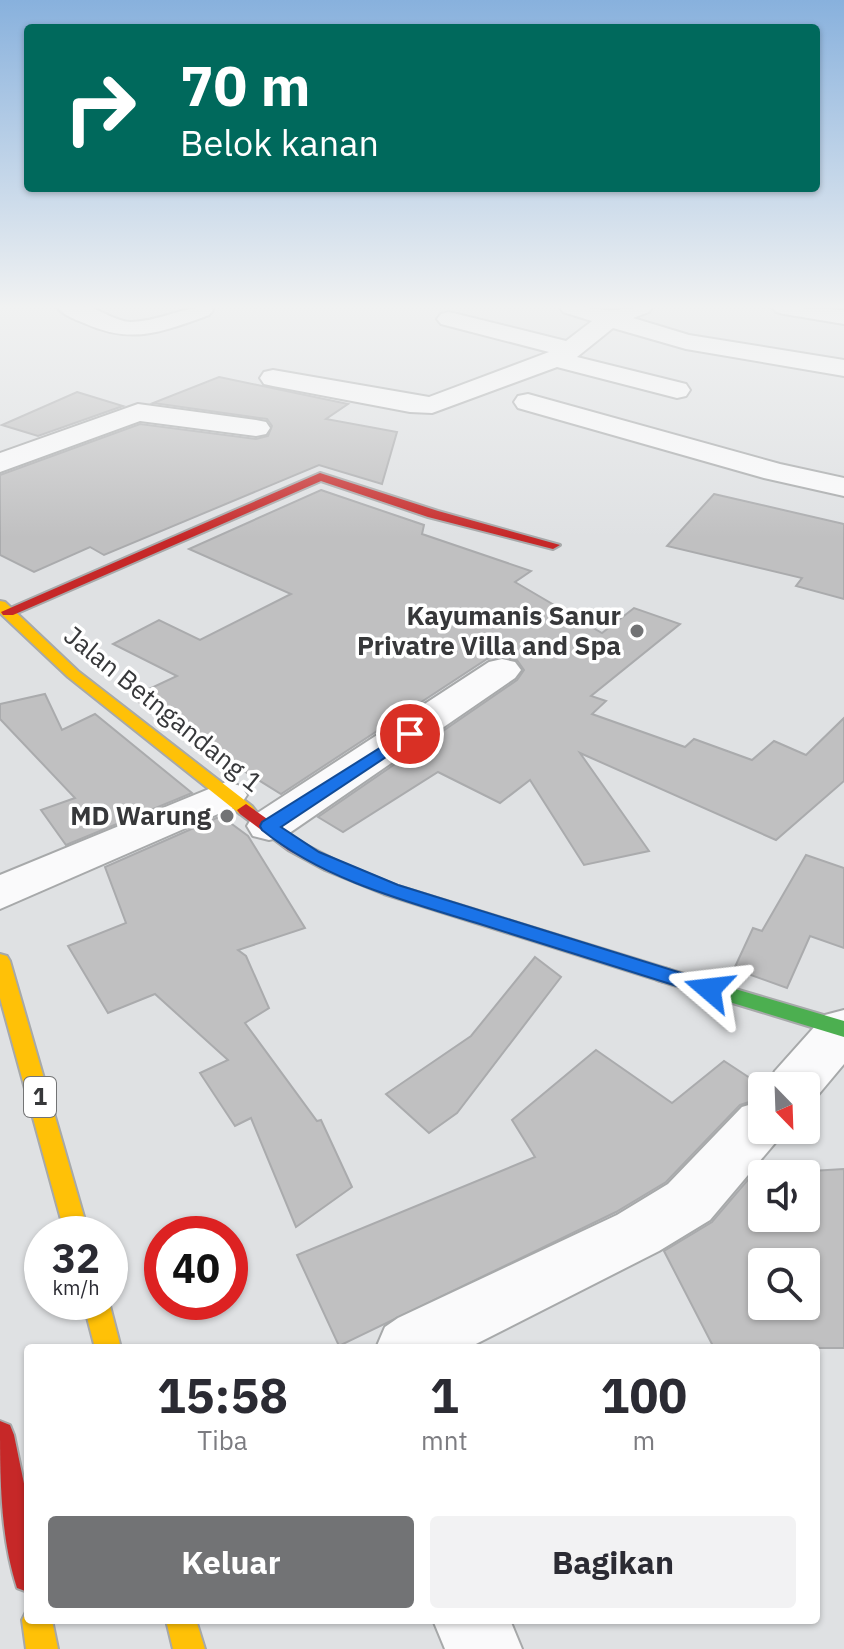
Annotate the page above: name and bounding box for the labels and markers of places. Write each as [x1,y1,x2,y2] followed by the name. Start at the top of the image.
[357,598,621,662] place label: Kayumanis Sanur Privatre Villa and Spa
[628,622,646,640] marker: Kayumanis Sanur Privatre Villa and Spa
[376,700,444,768] pin
[70,798,212,832] place label: MD Warung
[218,807,236,825] marker: MD Warung

